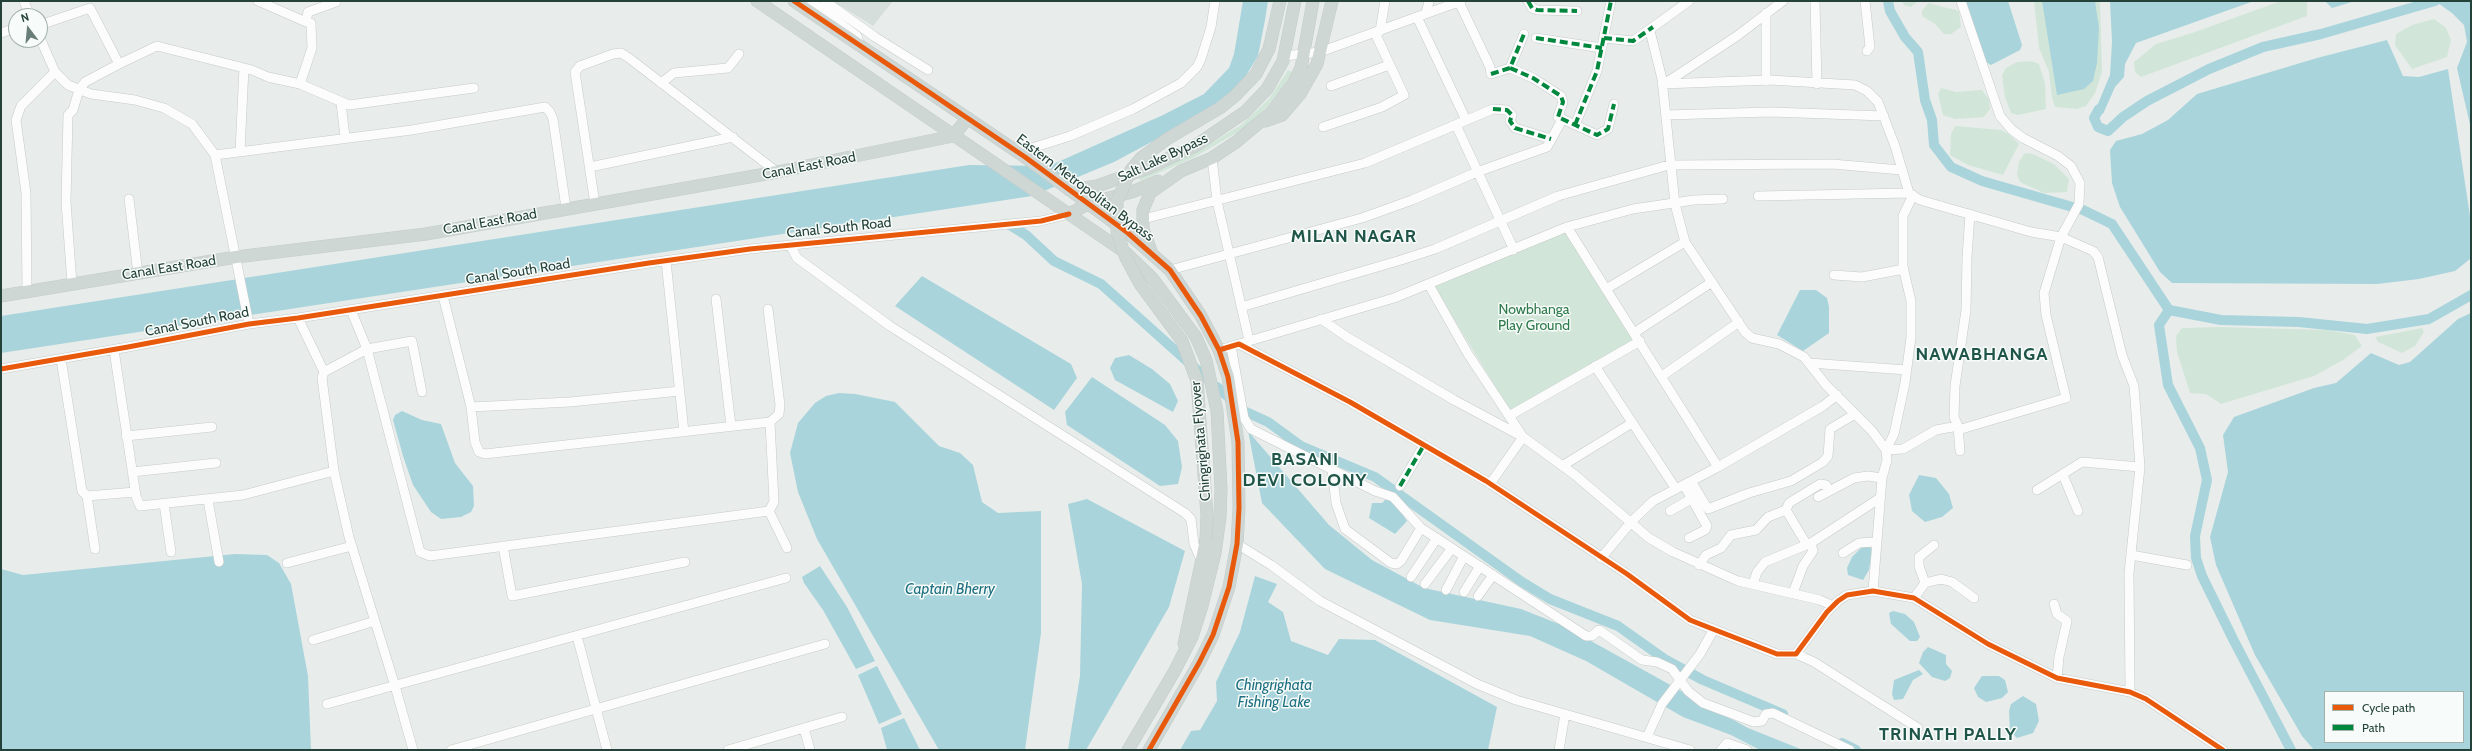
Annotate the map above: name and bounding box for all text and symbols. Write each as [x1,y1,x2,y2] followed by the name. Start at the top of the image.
[8,8,48,48] north arrow
[19,10,31,25] text: N
[1115,130,1211,186] street label: Salt Lake Bypass
[1013,131,1157,245] street label: Eastern Metropolitan Bypass
[761,149,857,183] street label: Canal East Road
[442,205,538,239] street label: Canal East Road
[786,214,892,242] street label: Canal South Road
[1291,226,1417,248] district label: MILAN NAGAR
[121,252,217,284] street label: Canal East Road
[465,255,571,289] street label: Canal South Road
[1498,302,1570,334] park label: Nowbhanga Play Ground
[144,304,250,340] street label: Canal South Road
[1916,344,2048,366] district label: NAWABHANGA
[1187,380,1215,502] street label: Chingrighata Flyover
[1243,449,1367,492] district label: BASANI DEVI COLONY
[905,581,995,599] water label: Captain Bherry
[1236,677,1312,712] water label: Chingrighata Fishing Lake
[2324,691,2464,743] legend
[2362,700,2415,715] text: Cycle path
[2362,720,2385,735] text: Path
[1879,724,2017,746] district label: TRINATH PALLY

